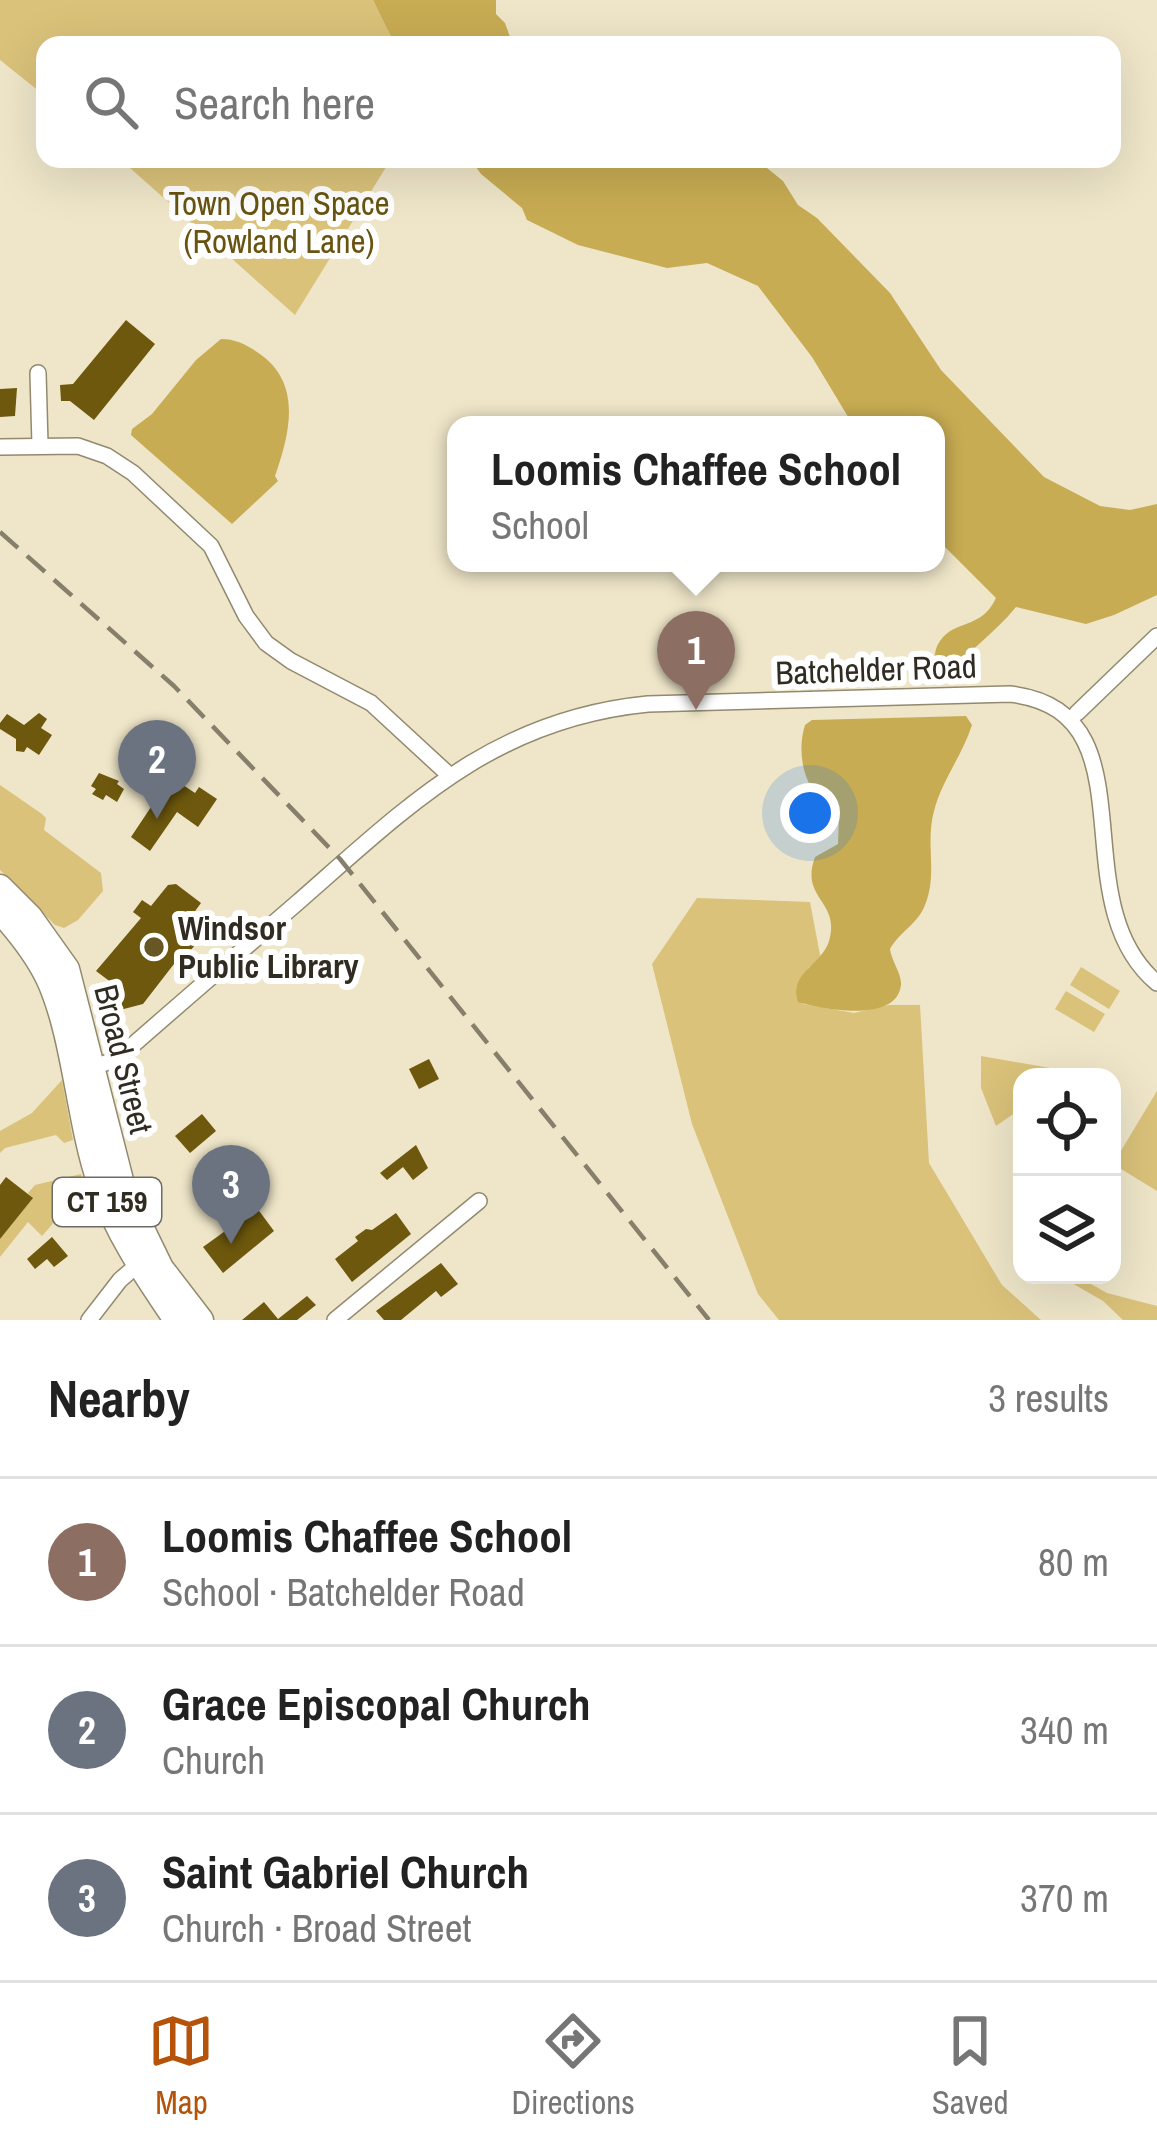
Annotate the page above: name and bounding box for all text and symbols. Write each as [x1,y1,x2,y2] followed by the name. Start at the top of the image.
[36,36,1121,168] search box
[78,69,144,135] icon: search
[174,72,375,133] text: Search here
[168,181,390,263] park label: Town Open Space (Rowland Lane)
[447,416,945,572] popup
[491,438,901,499] text: Loomis Chaffee School
[491,499,589,551] text: School
[657,611,735,710] pin: 1
[775,643,977,695] street label: Batchelder Road
[118,720,196,819] pin: 2
[780,783,840,843] your location
[178,906,358,988] place label: Windsor Public Library
[141,934,167,960] marker: Windsor Public Library
[84,980,164,1138] street label: Broad Street
[1013,1068,1121,1284] map controls
[1013,1068,1121,1176] button: locate
[192,1145,270,1244] pin: 3
[1013,1176,1121,1284] button: layers
[53,1178,161,1226] road number: CT 159
[48,1364,190,1433] text: Nearby
[988,1372,1109,1424] text: 3 results
[162,1505,572,1566] text: Loomis Chaffee School
[78,1536,96,1588] text: 1
[1038,1536,1109,1588] text: 80 m
[162,1566,525,1618] text: School · Batchelder Road
[162,1673,591,1734] text: Grace Episcopal Church
[78,1704,96,1756] text: 2
[1020,1704,1109,1756] text: 340 m
[162,1734,265,1786] text: Church
[162,1841,529,1902] text: Saint Gabriel Church
[78,1872,96,1924] text: 3
[1020,1872,1109,1924] text: 370 m
[162,1902,471,1954] text: Church · Broad Street
[148,2008,214,2124] tab: Map
[511,2008,635,2124] tab: Directions
[932,2008,1008,2124] tab: Saved

